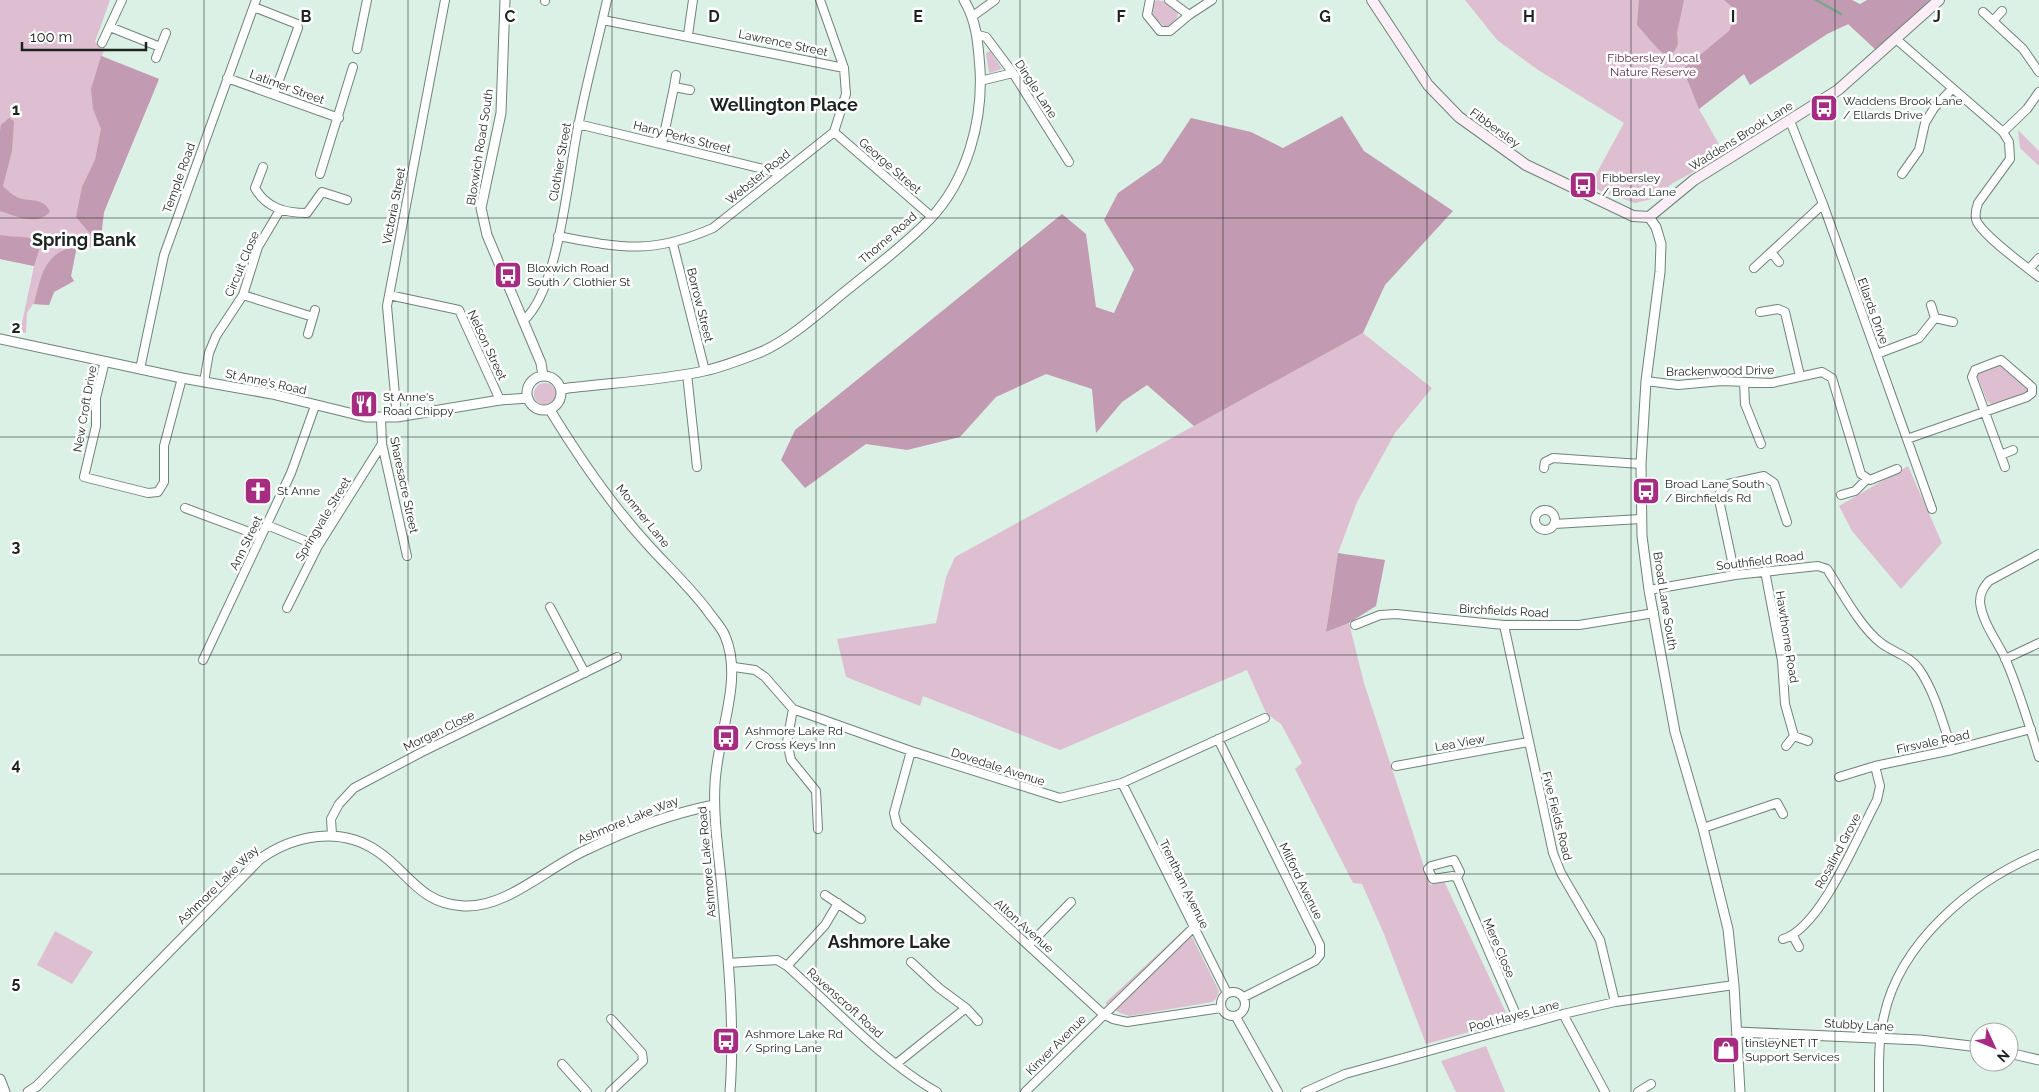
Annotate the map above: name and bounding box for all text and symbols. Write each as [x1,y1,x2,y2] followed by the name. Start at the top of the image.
[301,7,312,26] text: B
[505,7,516,26] text: C
[708,7,720,26] text: D
[913,7,923,26] text: E
[1116,7,1126,26] text: F
[1319,7,1331,26] text: G
[1523,7,1535,26] text: H
[1731,7,1735,26] text: I
[1933,7,1941,26] text: J
[22,20,146,52] scale bar
[737,27,829,59] street label: Lawrence Street
[30,28,72,46] text: 100 m
[1607,51,1699,79] park label: Fibbersley Local Nature Reserve
[1012,57,1060,121] street label: Dingle Lane
[248,67,326,107] street label: Latimer Street
[464,88,496,206] street label: Bloxwich Road South
[1809,93,1839,123] bus stop icon: Waddens Brook Lane / Ellards Drive
[710,94,858,115] district label: Wellington Place
[1843,94,1963,122] place label: Waddens Brook Lane / Ellards Drive
[1687,98,1795,174] street label: Waddens Brook Lane
[12,100,20,119] text: 1
[1467,105,1523,151] street label: Fibbersley
[632,118,732,156] street label: Harry Perks Street
[546,122,574,202] street label: Clothier Street
[856,135,924,197] street label: George Street
[160,141,198,215] street label: Temple Road
[723,147,793,207] street label: Webster Road
[380,166,408,246] street label: Victoria Street
[1568,170,1598,200] bus stop icon: Fibbersley / Broad Lane
[1602,171,1676,199] place label: Fibbersley / Broad Lane
[856,209,920,267] street label: Thorne Road
[32,229,137,250] district label: Spring Bank
[222,229,262,299] street label: Circuit Close
[493,260,523,290] bus stop icon: Bloxwich Road South / Clothier St
[527,261,630,289] place label: Bloxwich Road South / Clothier St
[684,266,716,344] street label: Borrow Street
[1855,276,1891,346] street label: Ellards Drive
[465,308,509,382] street label: Nelson Street
[11,318,21,337] text: 2
[1666,363,1774,379] street label: Brackenwood Drive
[71,365,99,453] street label: New Croft Drive
[224,367,308,397] street label: St Anne's Road
[349,389,379,419] restaurant icon: St Anne's Road Chippy
[383,390,454,418] place label: St Anne's Road Chippy
[387,436,421,534] street label: Sharesacre Street
[292,475,354,563] street label: Springvale Street
[243,476,273,506] church icon: St Anne
[1631,476,1661,506] bus stop icon: Broad Lane South / Birchfields Rd
[1665,477,1764,505] place label: Broad Lane South / Birchfields Rd
[613,482,673,550] street label: Monmer Lane
[277,484,320,498] place label: St Anne
[227,514,265,572] street label: Ann Street
[12,537,21,556] text: 3
[1715,549,1805,573] street label: Southfield Road
[1650,551,1680,651] street label: Broad Lane South
[1773,590,1801,684] street label: Hawthorne Road
[1459,602,1549,620] street label: Birchfields Road
[401,708,477,754] street label: Morgan Close
[711,723,741,753] bus stop icon: Ashmore Lake Rd / Cross Keys Inn
[745,724,843,752] place label: Ashmore Lake Rd / Cross Keys Inn
[1895,727,1971,757] street label: Firsvale Road
[1434,732,1486,754] street label: Lea View
[949,745,1047,789] street label: Dovedale Avenue
[11,755,21,774] text: 4
[1539,770,1575,862] street label: Five Fields Road
[576,793,681,847] street label: Ashmore Lake Way
[695,806,719,918] street label: Ashmore Lake Road
[1812,811,1864,891] street label: Rosalind Grove
[1156,837,1212,931] street label: Trentham Avenue
[1276,840,1326,922] street label: Milford Avenue
[175,842,262,927] street label: Ashmore Lake Way
[992,896,1056,956] street label: Alton Avenue
[1480,916,1518,980] street label: Mere Close
[828,931,950,952] district label: Ashmore Lake
[804,965,886,1041] street label: Ravenscroft Road
[12,973,21,992] text: 5
[1468,997,1560,1035] street label: Pool Hayes Lane
[1023,1012,1089,1078] street label: Kinver Avenue
[1824,1016,1894,1034] street label: Stubby Lane
[1969,1022,2019,1072] north arrow
[711,1026,741,1056] bus stop icon: Ashmore Lake Rd / Spring Lane
[745,1027,843,1055] place label: Ashmore Lake Rd / Spring Lane
[1711,1035,1741,1065] shop icon: tinsleyNET IT Support Services
[1745,1036,1840,1064] place label: tinsleyNET IT Support Services
[1994,1047,2013,1065] text: N

